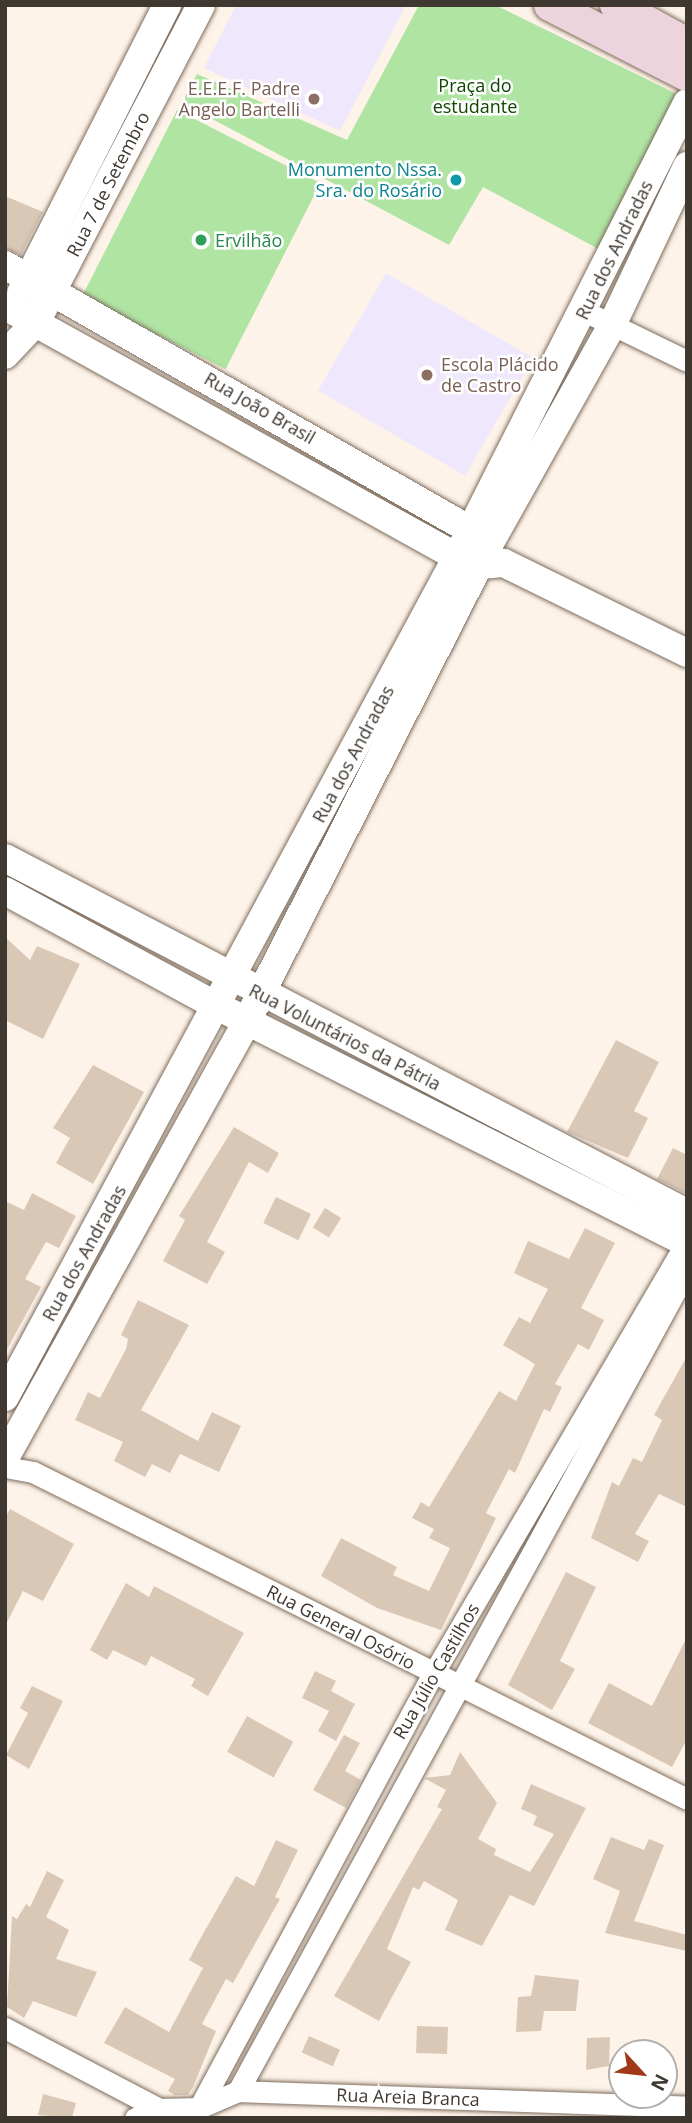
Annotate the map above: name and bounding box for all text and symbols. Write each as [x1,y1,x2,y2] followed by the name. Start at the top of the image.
[433,75,517,118] park label: Praça do estudante
[179,78,300,120] place label: E.E.E.F. Padre Angelo Bartelli
[306,91,322,107] marker: E.E.E.F. Padre Angelo Bartelli
[62,108,154,260] street label: Rua 7 de Setembro
[288,159,442,202] place label: Monumento Nssa. Sra. do Rosário
[448,172,464,188] marker: Monumento Nssa. Sra. do Rosário
[571,177,657,323] street label: Rua dos Andradas
[215,229,282,251] place label: Ervilhão
[193,232,209,248] marker: Ervilhão
[441,354,559,396] place label: Escola Plácido de Castro
[201,367,319,449] street label: Rua João Brasil
[419,367,435,383] marker: Escola Plácido de Castro
[308,682,398,826] street label: Rua dos Andradas
[246,979,444,1095] street label: Rua Voluntários da Pátria
[38,1181,130,1325] street label: Rua dos Andradas
[263,1580,419,1674] street label: Rua General Osório
[388,1599,484,1743] street label: Rua Júlio Castilhos
[608,2039,678,2109] north arrow
[645,2070,675,2095] text: N
[336,2084,480,2110] street label: Rua Areia Branca

